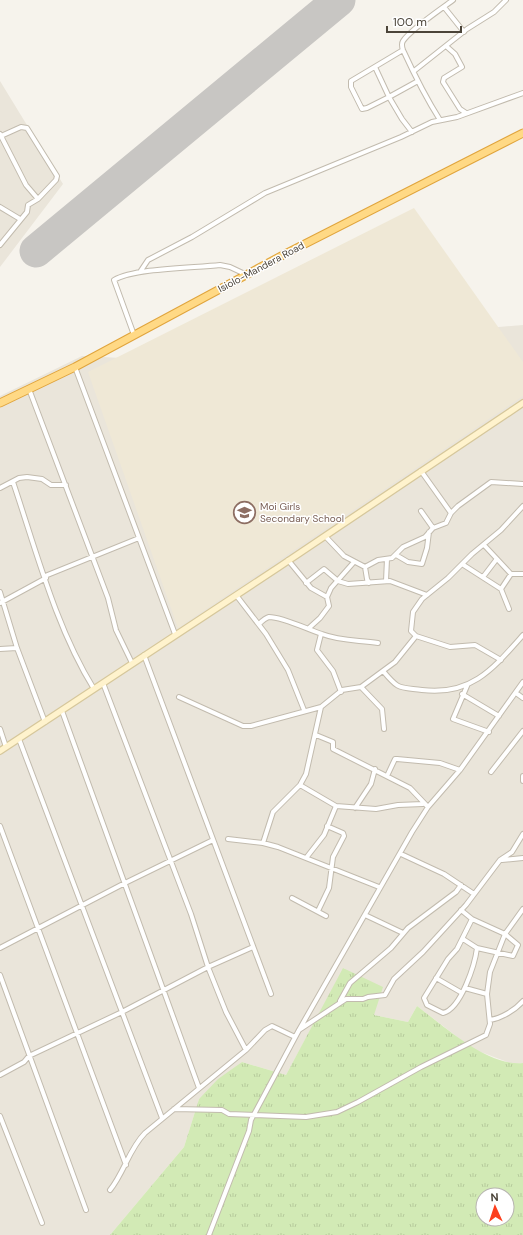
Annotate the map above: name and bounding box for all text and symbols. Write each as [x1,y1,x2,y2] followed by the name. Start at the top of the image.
[387,8,461,34] scale bar
[393,14,427,30] text: 100 m
[216,239,306,295] street label: Isiolo-Mandera Road
[231,499,257,525] school or university icon: Moi Girls Secondary School
[260,500,344,525] place label: Moi Girls Secondary School
[475,1187,515,1227] north arrow
[490,1190,499,1204] text: N

